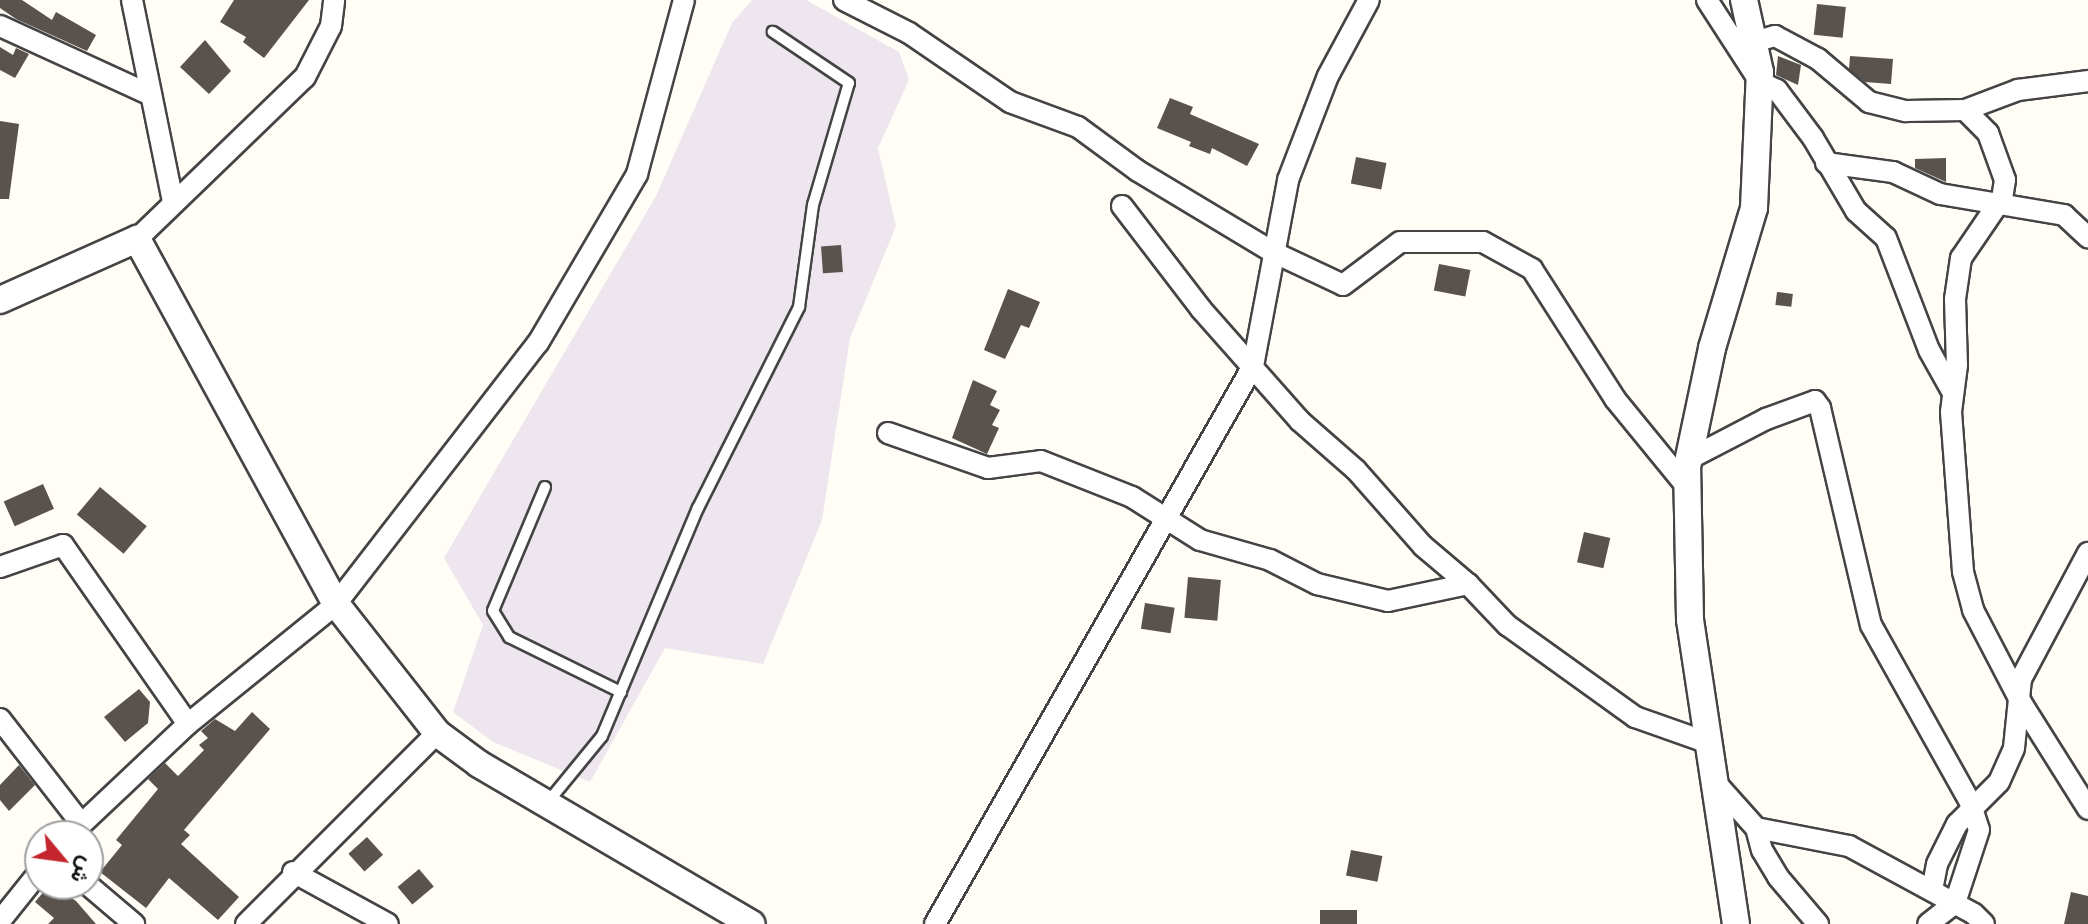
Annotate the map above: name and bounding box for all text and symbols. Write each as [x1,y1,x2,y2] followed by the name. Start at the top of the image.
[24,820,104,900] north arrow
[65,852,102,889] text: ش

